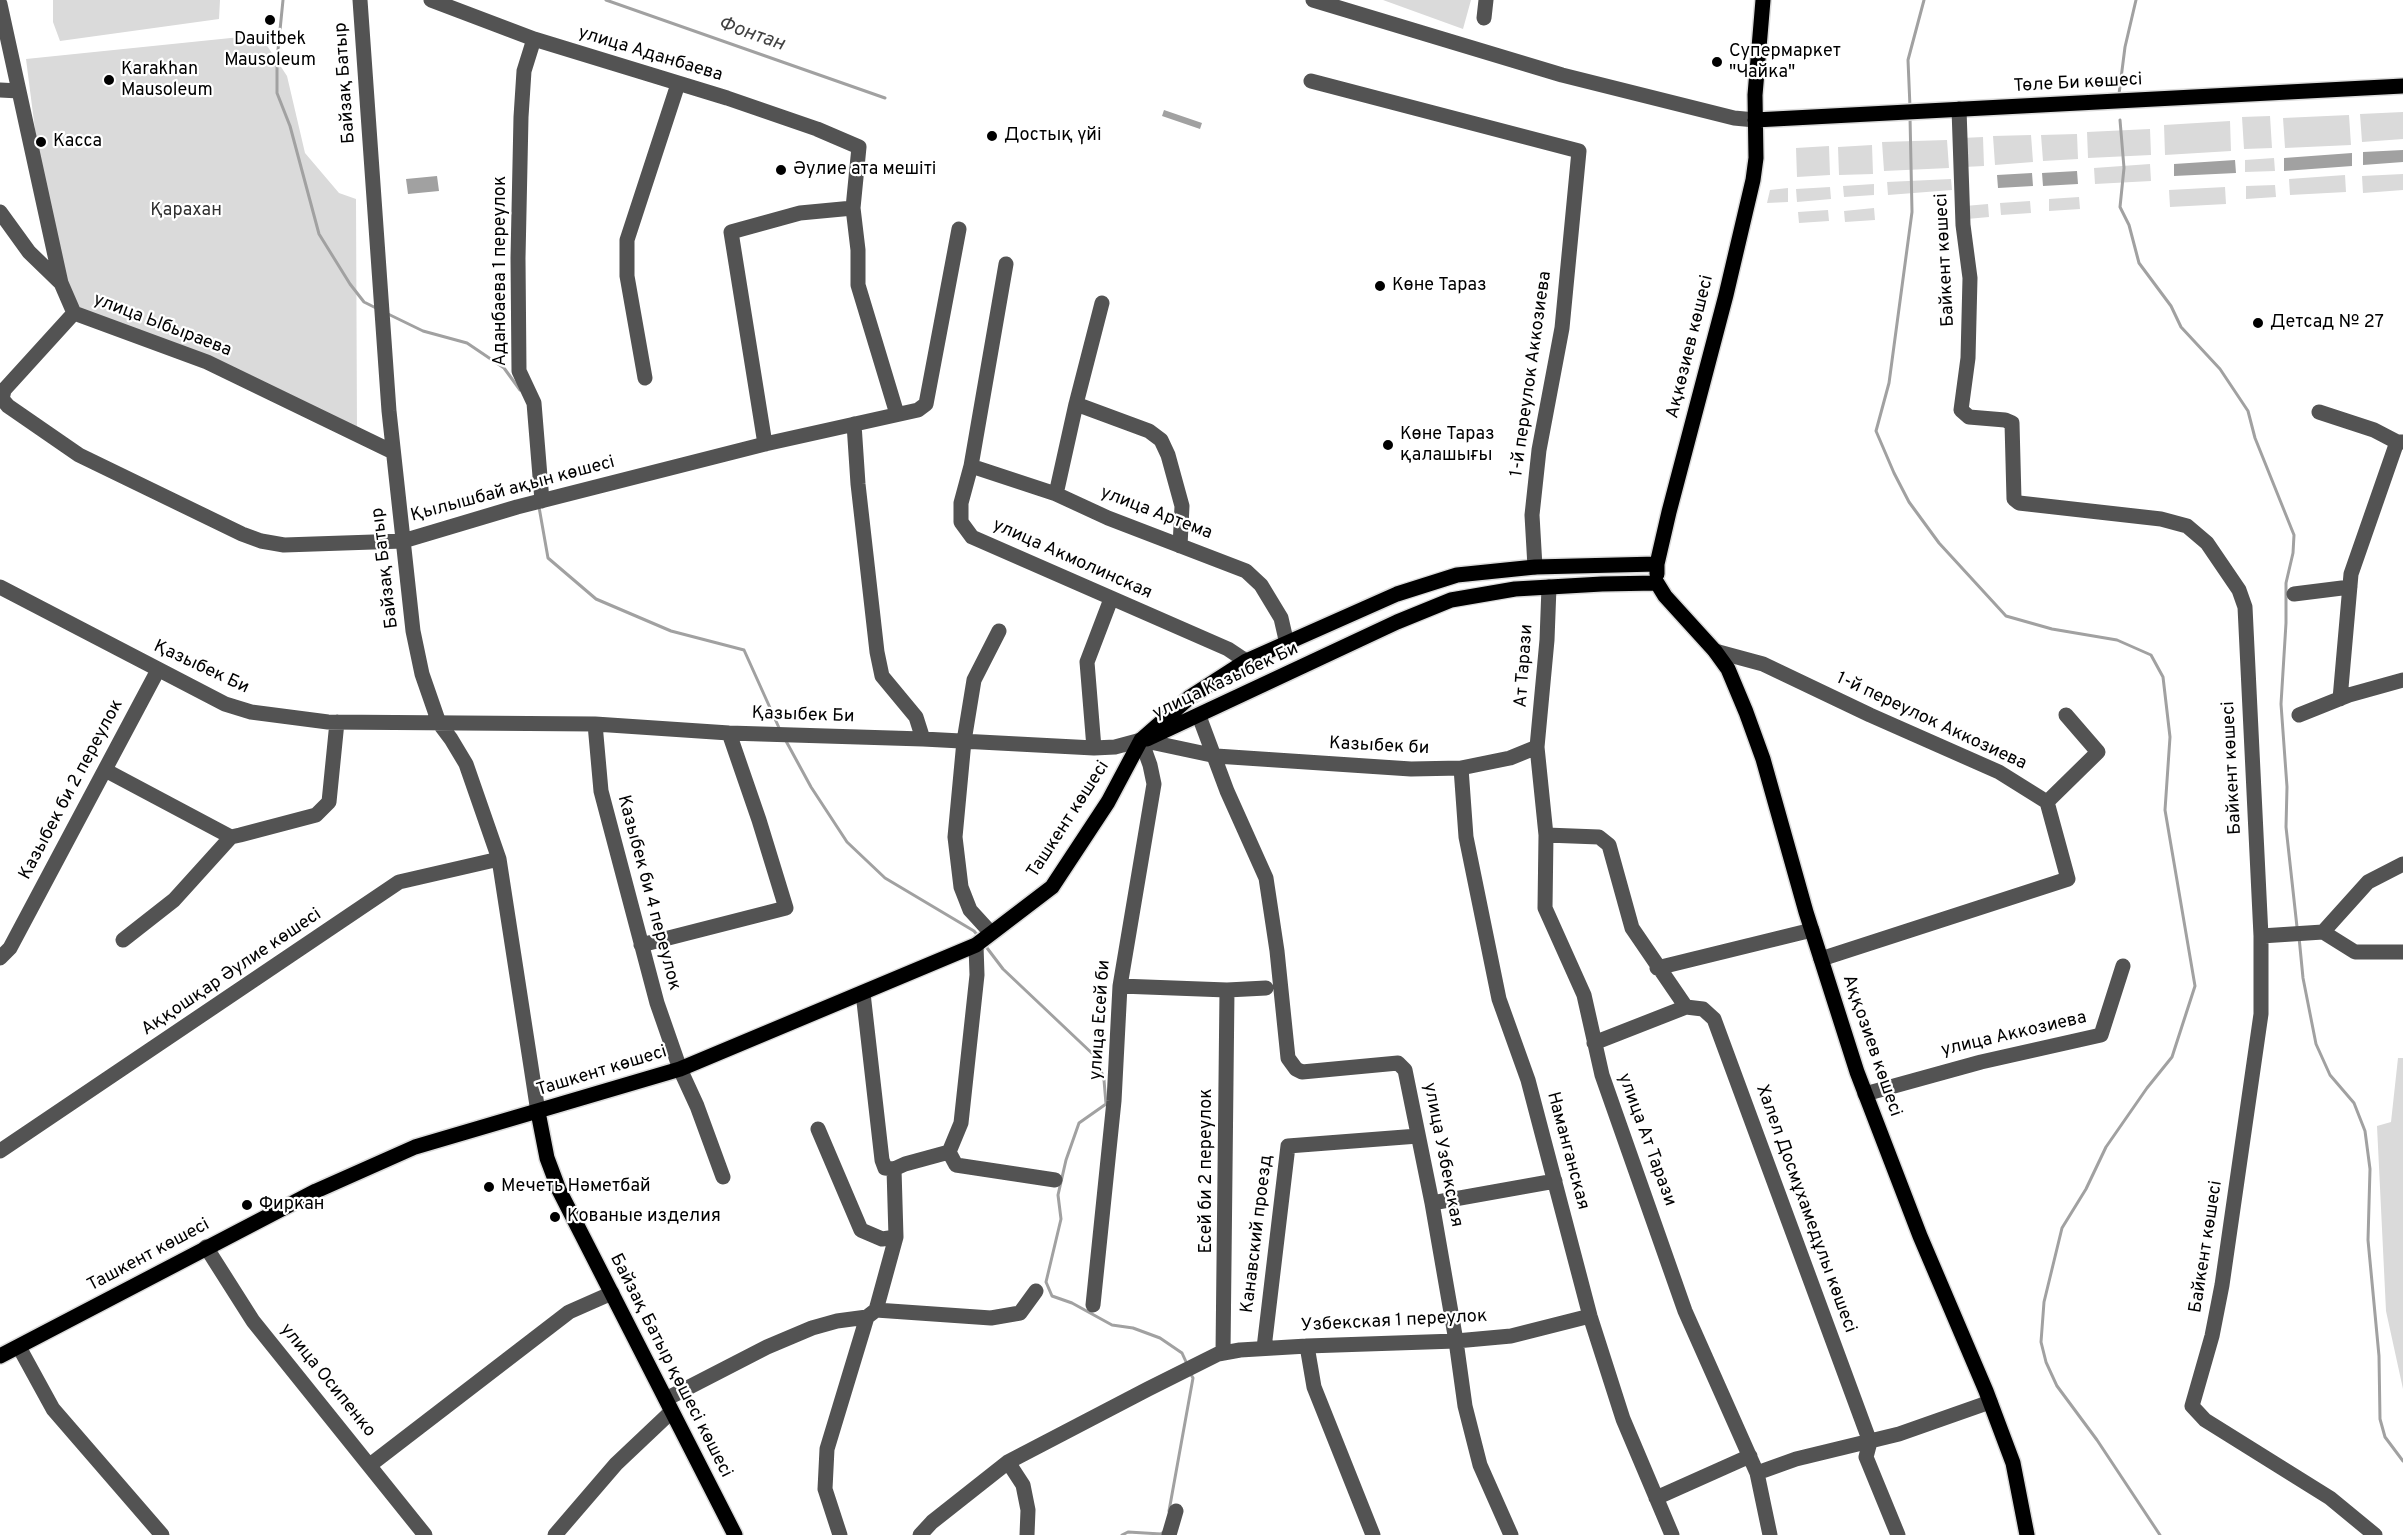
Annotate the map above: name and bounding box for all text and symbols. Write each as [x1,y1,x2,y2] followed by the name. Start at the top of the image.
[715,12,787,58] water label: Фонтан
[263,13,277,27] marker: Dauitbek Mausoleum
[331,22,361,144] street label: Байзақ Батыр
[575,23,725,87] street label: улица Аданбаева
[224,29,316,72] place label: Dauitbek Mausoleum
[1729,41,1841,84] place label: Супермаркет "Чайка"
[1710,55,1724,69] marker: Супермаркет "Чайка"
[121,59,213,101] place label: Karakhan Mausoleum
[2013,70,2143,98] street label: Төле Би көшесі
[102,73,116,87] marker: Karakhan Mausoleum
[1004,125,1102,147] place label: Достық үйі
[985,129,999,143] marker: Достық үйі
[53,131,102,153] place label: Касса
[34,135,48,149] marker: Касса
[793,159,936,181] place label: Әулие ата мешіті
[774,163,788,177] marker: Әулие ата мешіті
[490,176,512,366] street label: Аданбаева 1 переулок
[1932,193,1960,327] street label: Байкент көшесі
[150,200,222,222] park label: Қарахан
[1507,270,1557,478] street label: 1-й переулок Аккозиева
[1663,273,1719,421] street label: Ақкөзиев көшесі
[1392,275,1487,297] place label: Көне Тараз
[1373,279,1387,293] marker: Көне Тараз
[90,290,234,362] street label: улица Ыбыраева
[2270,312,2384,334] place label: Детсад № 27
[2251,316,2265,330] marker: Детсад № 27
[1400,424,1495,466] place label: Көне Тараз қалашығы
[1381,438,1395,452] marker: Көне Тараз қалашығы
[409,452,617,528] street label: Қылышбай ақын көшесі
[1097,483,1215,545] street label: улица Артема
[368,506,404,630] street label: Байзақ Батыр
[989,515,1155,605] street label: улица Акмолинская
[1511,624,1539,708] street label: Ат Тарази
[150,636,252,700] street label: Қазыбек Би
[1150,639,1302,725] street label: улица Казыбек Би
[1832,668,2030,776] street label: 1-й переулок Аккозиева
[15,696,129,884] street label: Казыбек би 2 переулок
[2219,701,2247,835] street label: Байкент көшесі
[751,703,855,729] street label: Қазыбек Би
[1328,734,1430,760] street label: Казыбек би
[1023,757,1115,883] street label: Ташкент көшесі
[612,793,684,993] street label: Казыбек би 4 переулок
[138,905,326,1041] street label: Аққошқар Әулие көшесі
[1086,959,1116,1081] street label: улица Есей би
[1837,972,1905,1120] street label: Аққозиев көшесі
[1939,1008,2089,1062] street label: улица Аккозиева
[534,1042,670,1102] street label: Ташкент көшесі
[1612,1071,1680,1209] street label: улица Ат Тарази
[1417,1081,1467,1229] street label: улица Узбекская
[1750,1082,1860,1336] street label: Халел Досмұхамедұлы көшесі
[1196,1088,1218,1254] street label: Есей би 2 переулок
[1541,1090,1593,1212] street label: Наманганская
[1238,1154,1278,1314] street label: Канавский проезд
[501,1176,651,1198] place label: Мечеть Нәметбай
[2186,1179,2228,1315] street label: Байкент көшесі
[482,1180,496,1194] marker: Мечеть Нәметбай
[259,1194,324,1216] place label: Фиркан
[240,1198,254,1212] marker: Фиркан
[567,1206,721,1228] place label: Кованые изделия
[548,1210,562,1224] marker: Кованые изделия
[84,1215,214,1297] street label: Ташкент көшесі
[604,1250,736,1482] street label: Байзақ Батыр қөшесі көшесі
[1300,1306,1488,1338] street label: Узбекская 1 переулок
[275,1320,379,1442] street label: улица Осипенко

